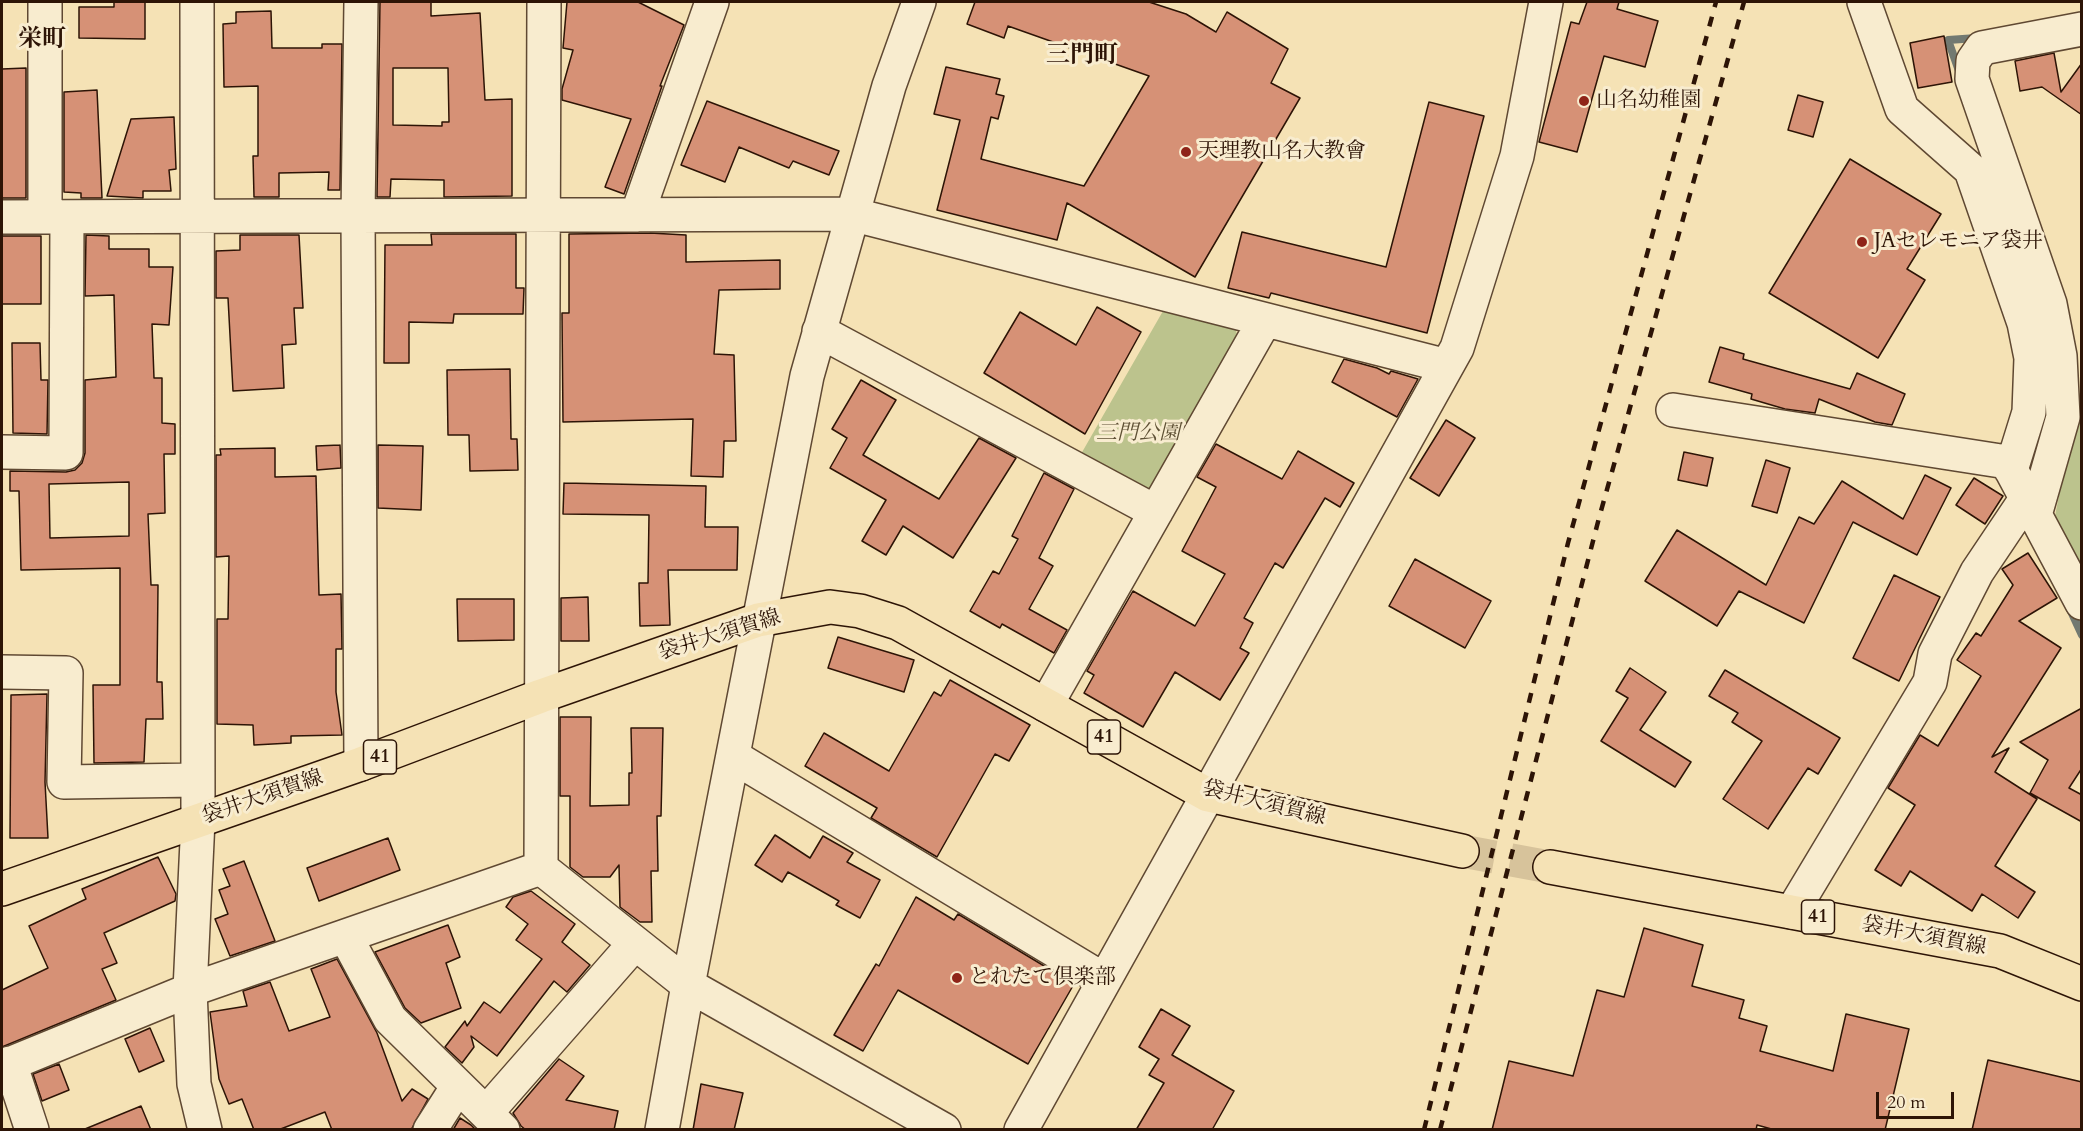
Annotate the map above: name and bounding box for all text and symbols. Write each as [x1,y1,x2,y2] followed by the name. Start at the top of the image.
[18,26,66,54] district label: 栄町
[1046,42,1118,70] district label: 三門町
[1596,88,1701,114] place label: 山名幼稚園
[1577,94,1591,108] marker: 山名幼稚園
[1198,139,1366,165] place label: 天理教山名大教會
[1179,145,1193,159] marker: 天理教山名大教會
[1874,229,2043,255] place label: JAセレモニア袋井
[1855,235,1869,249] marker: JAセレモニア袋井
[1096,421,1180,447] park label: 三門公園
[656,606,784,666] street label: 袋井大須賀線
[1088,720,1120,754] road number: 41
[364,740,397,774] road number: 41
[199,766,327,830] street label: 袋井大須賀線
[1200,777,1328,831] street label: 袋井大須賀線
[1802,900,1834,934] road number: 41
[1860,913,1988,961] street label: 袋井大須賀線
[969,965,1116,991] place label: とれたて倶楽部
[950,971,964,985] marker: とれたて倶楽部
[1879,1080,1957,1118] scale bar
[1887,1090,1926,1115] text: 20 m

